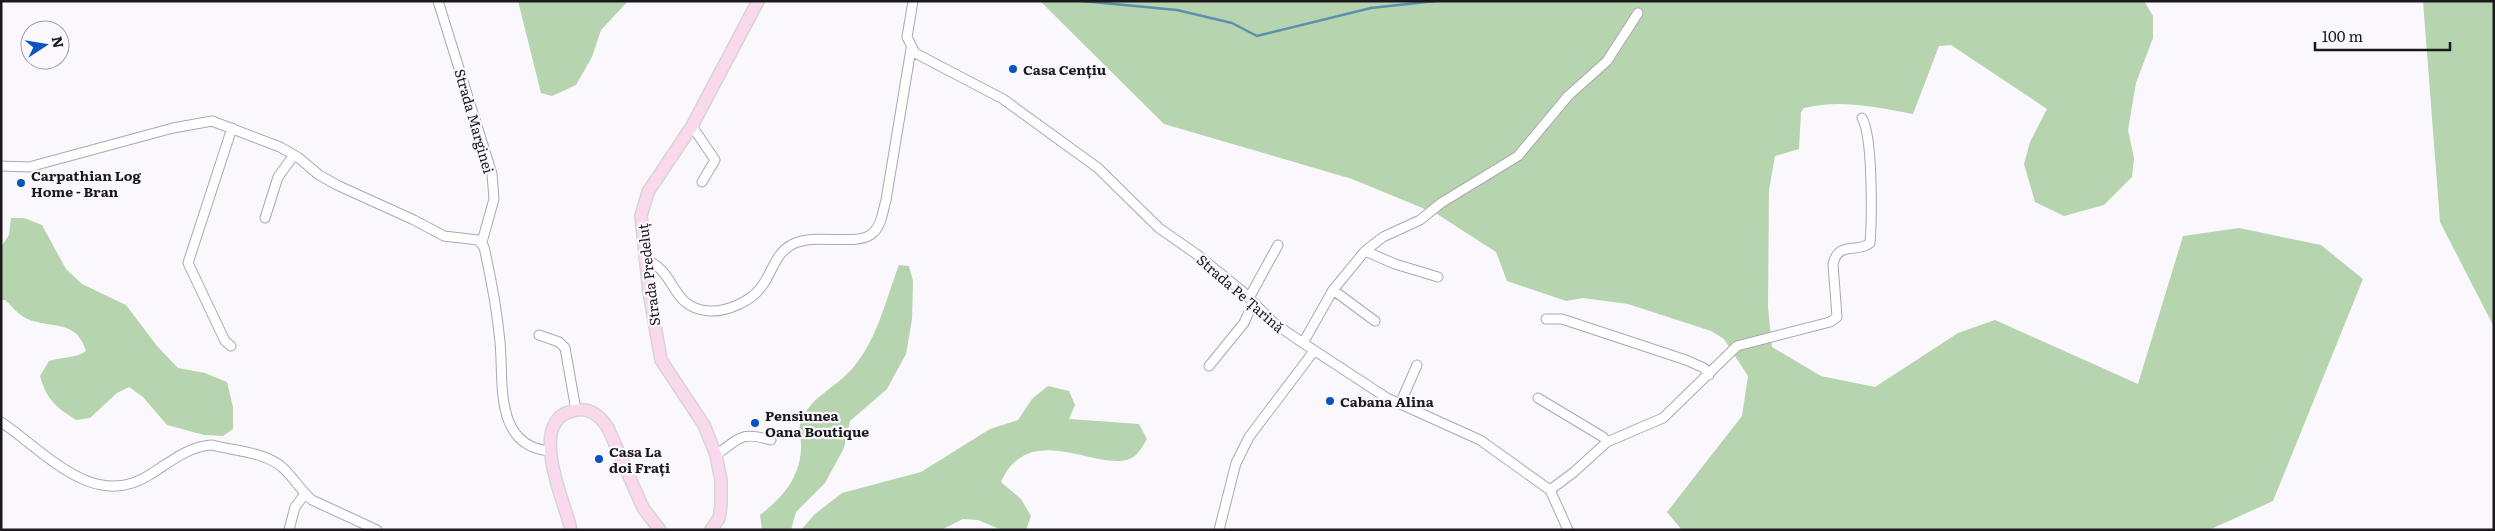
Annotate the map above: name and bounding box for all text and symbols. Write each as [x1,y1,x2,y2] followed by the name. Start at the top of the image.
[20,20,70,70] north arrow
[2315,20,2450,52] scale bar
[2322,24,2363,47] text: 100 m
[48,34,70,50] text: N
[1023,59,1107,79] place label: Casa Cențiu
[1007,63,1019,75] marker: Casa Cențiu
[451,66,500,176] street label: Strada Marginei
[31,165,142,201] place label: Carpathian Log Home - Bran
[15,177,27,189] marker: Carpathian Log Home - Bran
[632,222,664,327] street label: Strada Predeluț
[1193,249,1289,337] street label: Strada Pe Țarină
[1340,391,1435,411] place label: Cabana Alina
[1324,395,1336,407] marker: Cabana Alina
[765,405,869,441] place label: Pensiunea Oana Boutique
[749,417,761,429] marker: Pensiunea Oana Boutique
[609,441,670,477] place label: Casa La doi Frați
[593,453,605,465] marker: Casa La doi Frați

